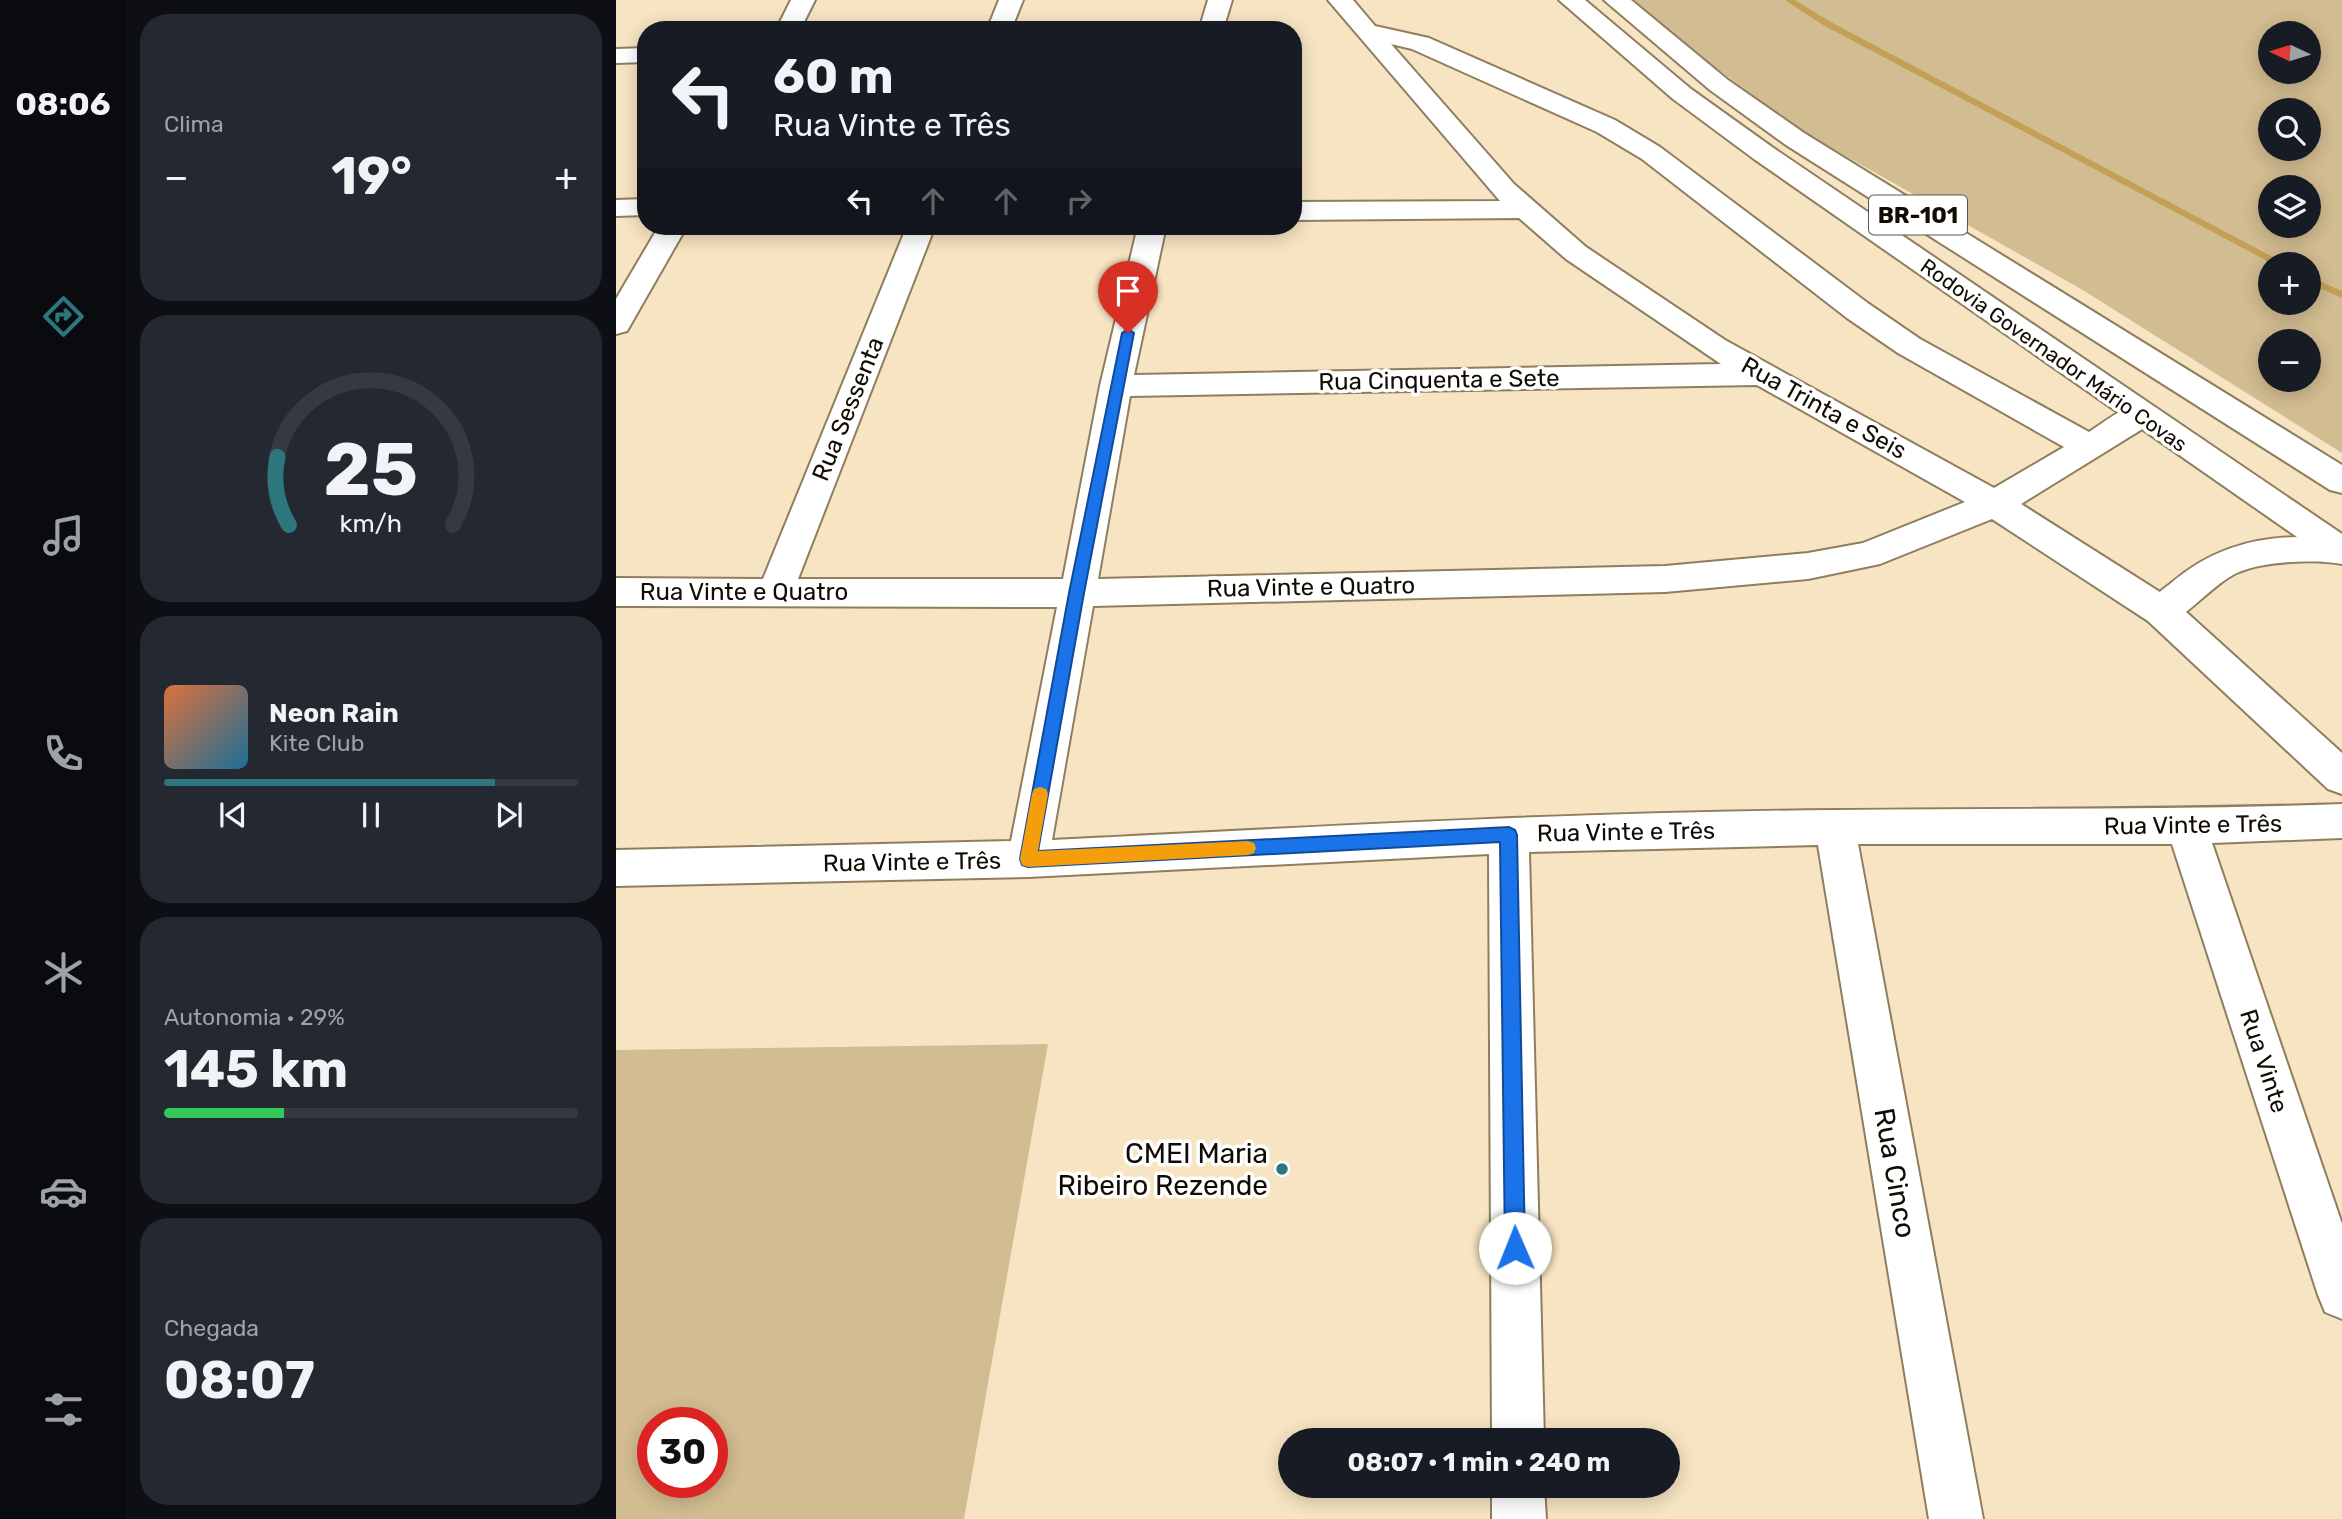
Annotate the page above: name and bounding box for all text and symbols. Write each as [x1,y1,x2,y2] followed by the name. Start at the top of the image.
[2258,21,2320,84] north arrow
[2258,21,2321,392] map controls
[773,47,894,105] text: 60 m
[658,49,749,140] icon: left
[15,85,111,123] text: 08:06
[2258,98,2321,161] button: search
[773,106,1011,144] text: Rua Vinte e Três
[164,110,224,138] text: Clima
[331,145,412,207] text: 19°
[164,154,189,200] text: −
[554,154,578,200] text: +
[2258,175,2321,238] button: layers
[841,182,879,220] icon: left
[914,182,952,220] icon: ahead
[987,182,1025,220] icon: ahead
[1060,182,1098,220] icon: right
[1869,196,1967,234] road number: BR-101
[2258,252,2321,315] button: +
[1916,253,2192,457] street label: Rodovia Governador Mário Covas
[1098,261,1158,333] pin
[1109,272,1147,310] icon: arrive
[39,292,88,341] icon: directions
[2258,329,2321,392] button: −
[806,333,890,485] street label: Rua Sessenta
[1737,351,1911,465] street label: Rua Trinta e Seis
[1318,364,1560,396] street label: Rua Cinquenta e Sete
[324,427,418,513] text: 25
[340,508,402,537] text: km/h
[39,511,88,560] icon: music
[1207,571,1415,603] street label: Rua Vinte e Quatro
[640,578,848,606] street label: Rua Vinte e Quatro
[269,698,399,729] text: Neon Rain
[39,729,88,778] icon: phone
[269,729,364,757] text: Kite Club
[214,796,252,834] icon: previous
[352,796,390,834] icon: pause
[490,796,528,834] icon: next
[2104,809,2282,841] street label: Rua Vinte e Três
[1537,816,1715,848] street label: Rua Vinte e Três
[823,846,1001,878] street label: Rua Vinte e Três
[39,948,88,997] icon: climate
[164,1003,345,1031] text: Autonomia · 29%
[2234,1006,2294,1116] street label: Rua Vinte
[164,1038,348,1100] text: 145 km
[1867,1105,1923,1241] street label: Rua Cinco
[1058,1137,1268,1202] place label: CMEI Maria Ribeiro Rezende
[1274,1161,1290,1177] marker: CMEI Maria Ribeiro Rezende
[39,1167,88,1216] icon: car
[1478,1211,1552,1285] position arrow
[164,1314,259,1342] text: Chegada
[164,1349,315,1411] text: 08:07
[39,1385,88,1434] icon: filters
[637,1407,728,1498] speed limit sign: 30
[1348,1447,1610,1478] text: 08:07 · 1 min · 240 m

